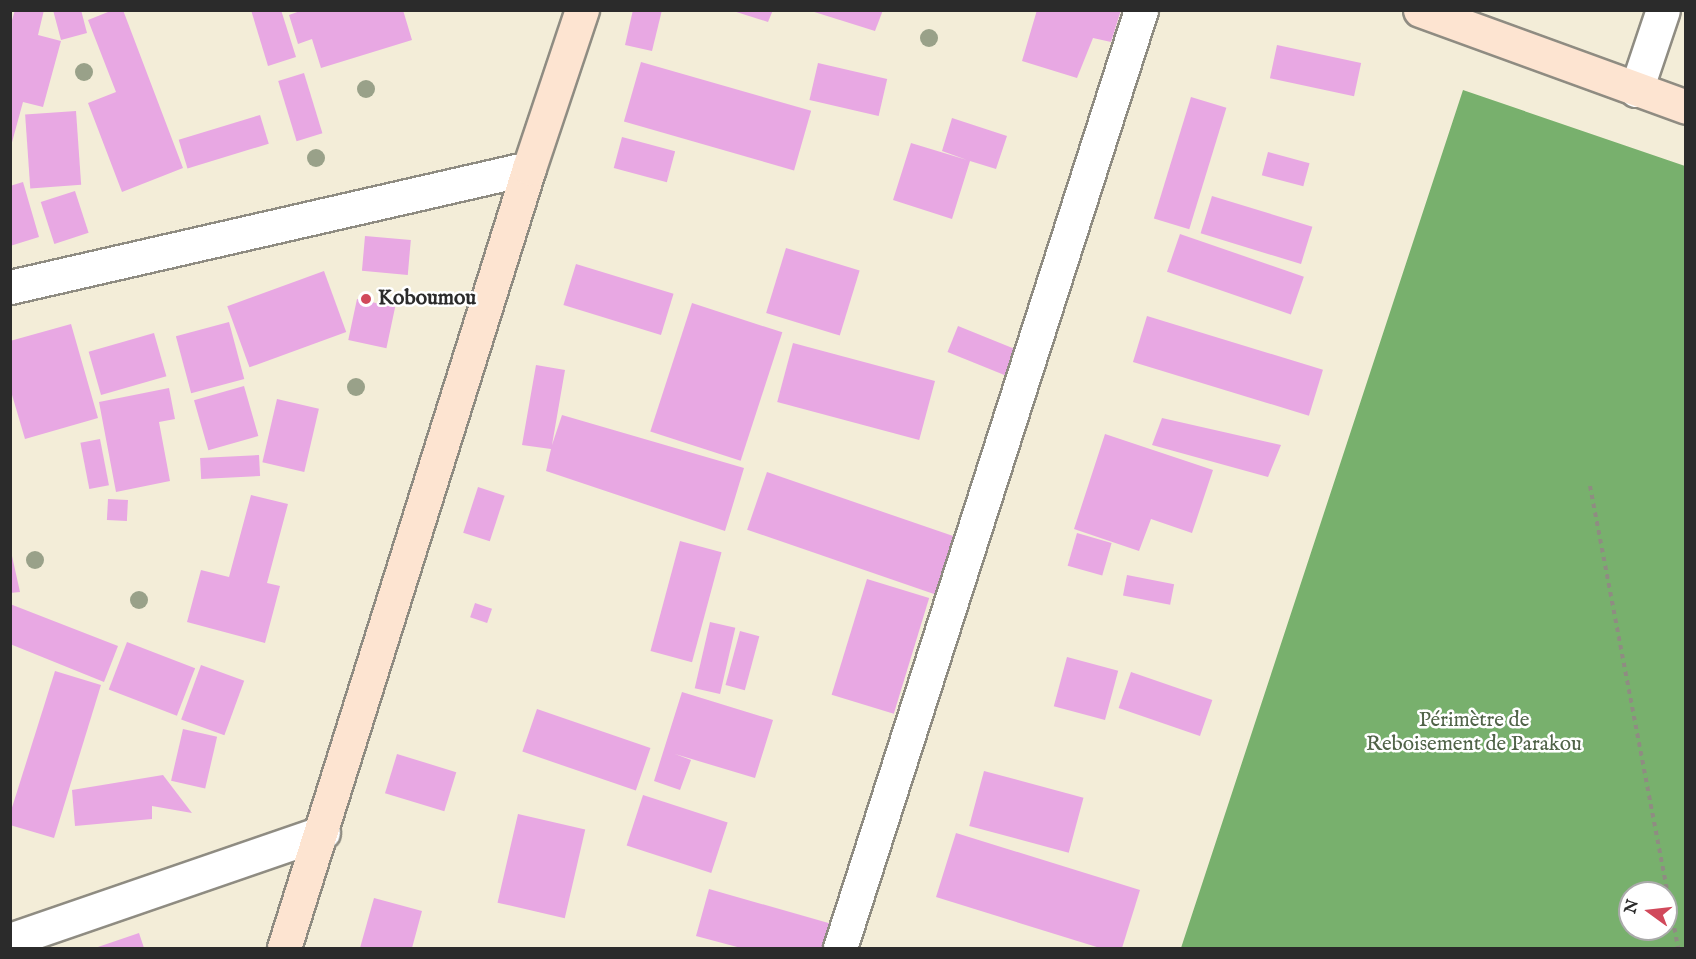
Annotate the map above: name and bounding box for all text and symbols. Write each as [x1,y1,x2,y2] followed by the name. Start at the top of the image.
[378,286,476,312] place label: Koboumou
[359,292,373,306] marker: Koboumou
[1366,708,1582,758] park label: Périmètre de Reboisement de Parakou
[1618,881,1678,941] north arrow
[1621,898,1644,916] text: N

